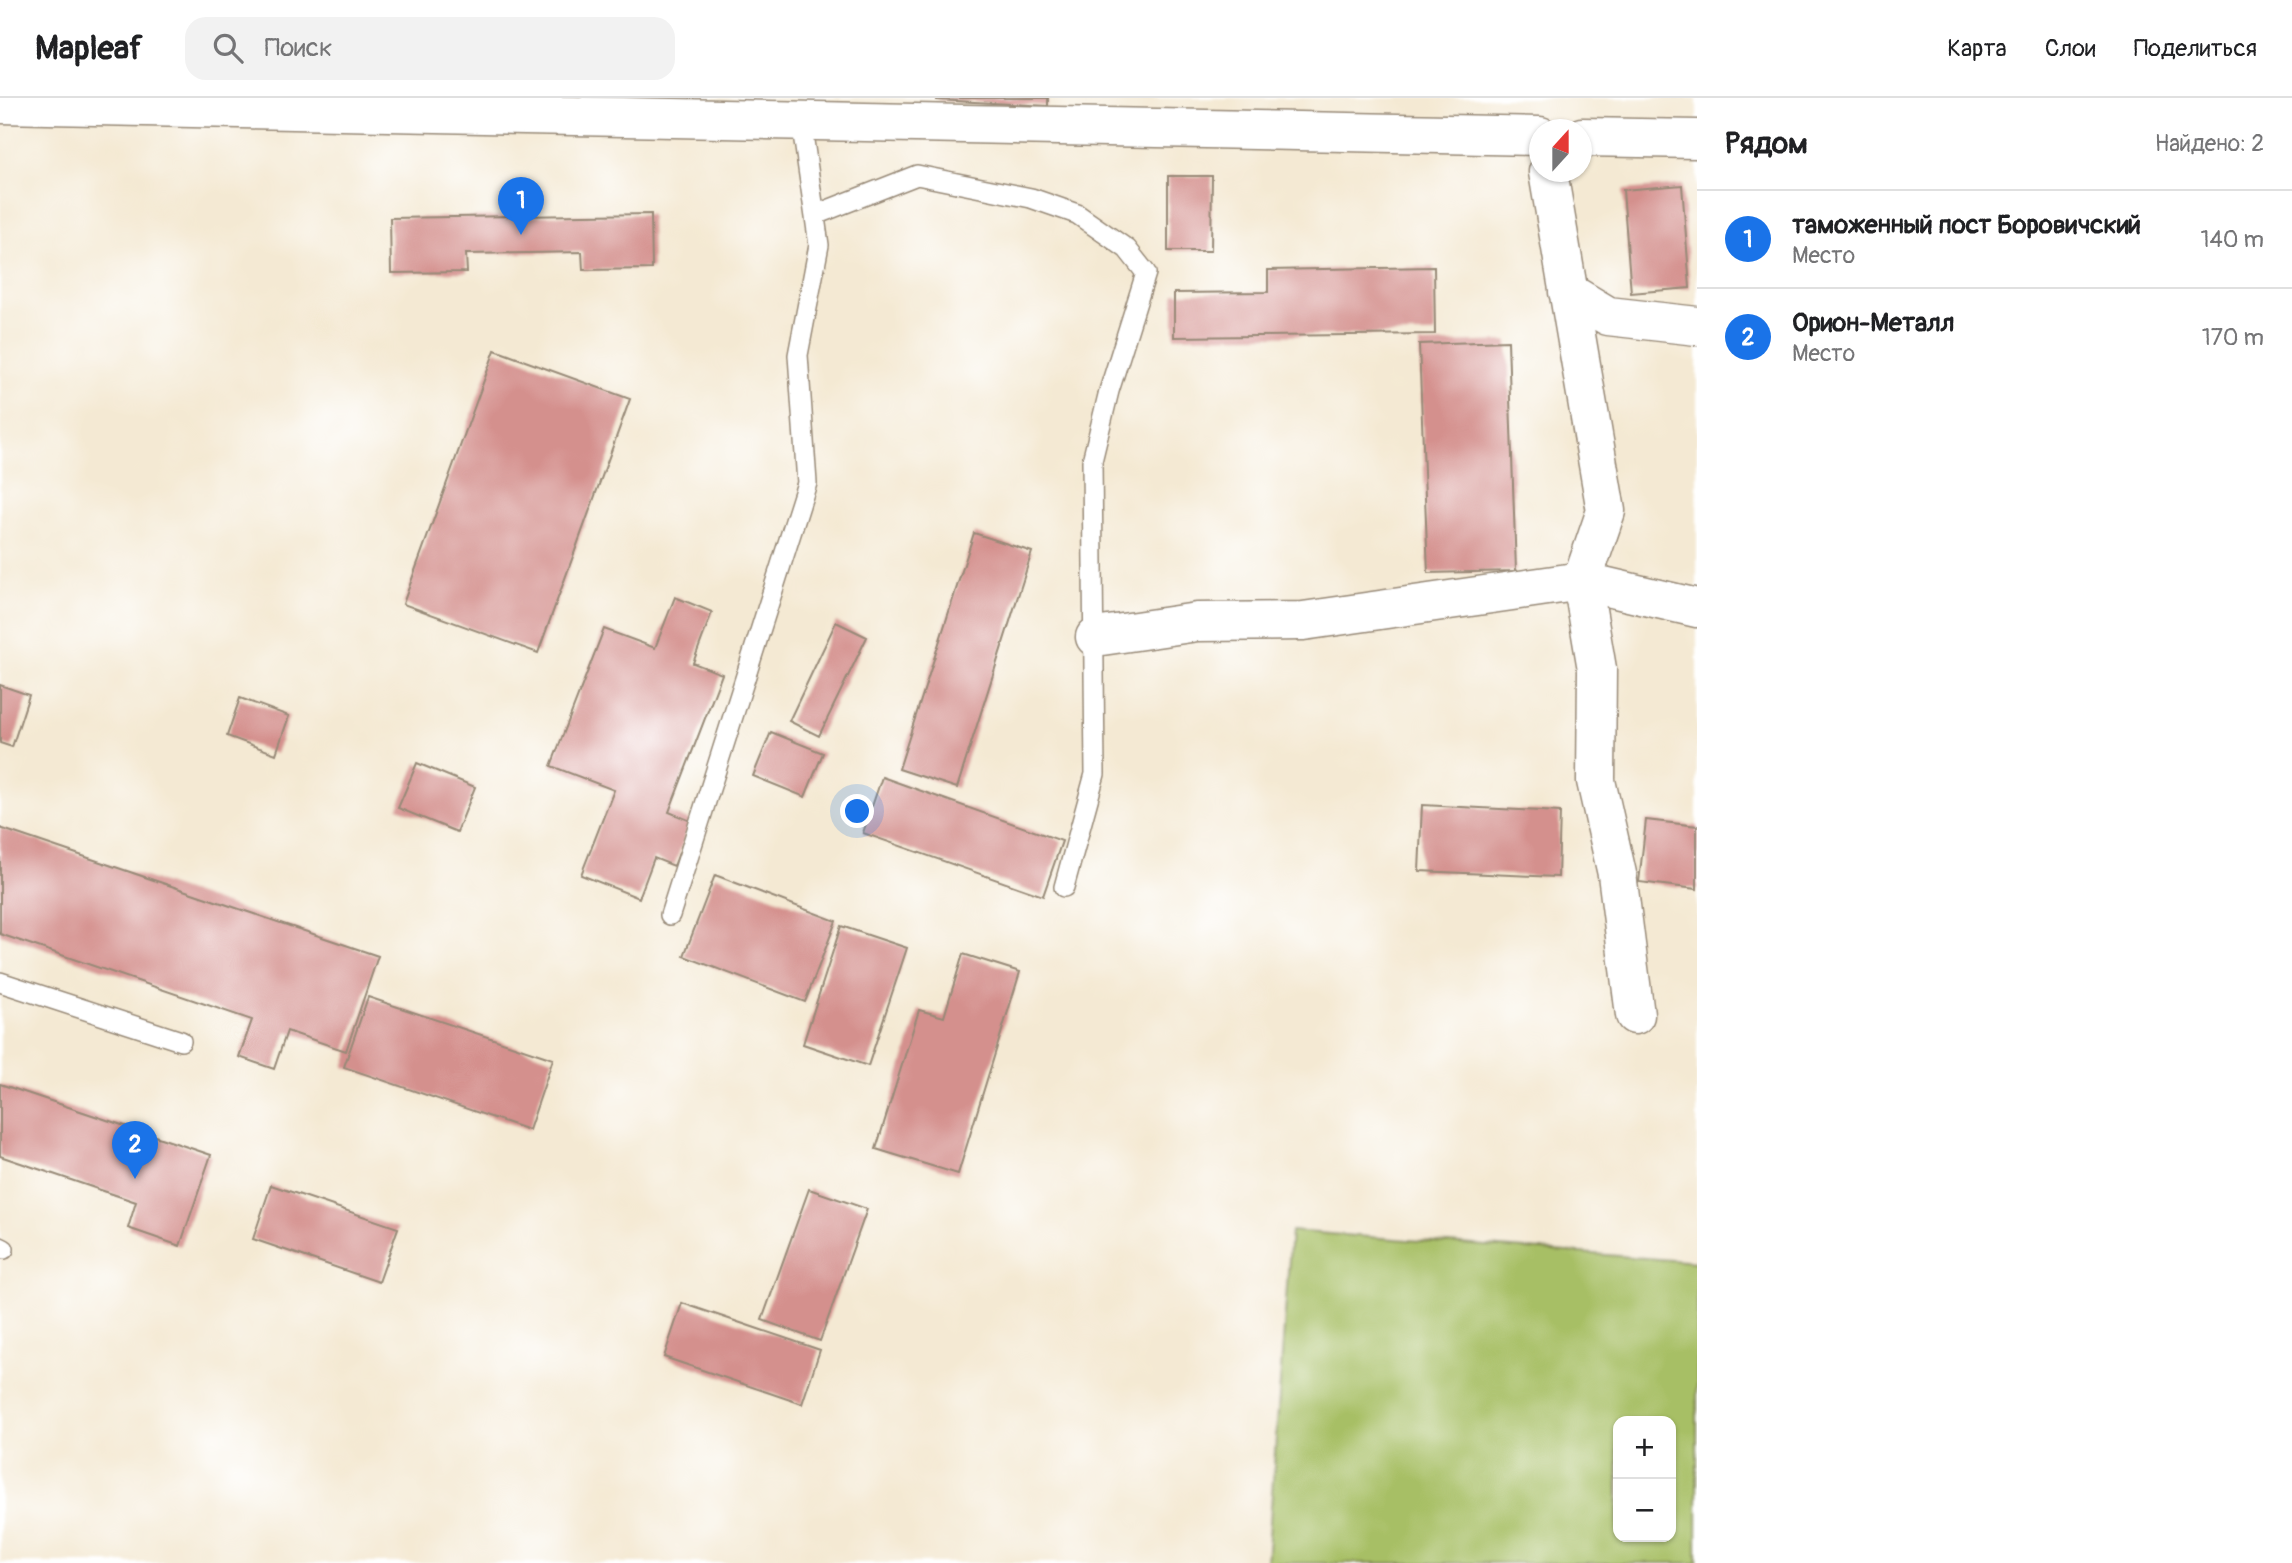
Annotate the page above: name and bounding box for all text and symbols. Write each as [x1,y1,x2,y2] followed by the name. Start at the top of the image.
[185,17,675,80] search box
[35,28,143,69] text: Mapleaf
[209,29,247,67] icon: search
[265,32,332,64] text: Поиск
[1947,34,2007,63] text: Карта
[2045,34,2096,63] text: Слои
[2134,34,2257,63] text: Поделиться
[1529,119,1592,182] north arrow
[1725,125,1808,162] text: Рядом
[2155,129,2264,158] text: Найдено: 2
[498,177,544,235] pin: 1
[1792,209,2141,241] text: таможенный пост Боровичский
[1744,225,1753,254] text: 1
[2201,225,2264,254] text: 140 m
[1792,241,1855,270] text: Место
[1792,307,1954,339] text: Орион-Металл
[1742,323,1754,352] text: 2
[2202,323,2264,352] text: 170 m
[1792,339,1855,368] text: Место
[840,794,874,828] your location
[112,1121,158,1179] pin: 2
[1613,1416,1676,1542] map controls
[1613,1416,1676,1479] button: +
[1613,1479,1676,1542] button: −

